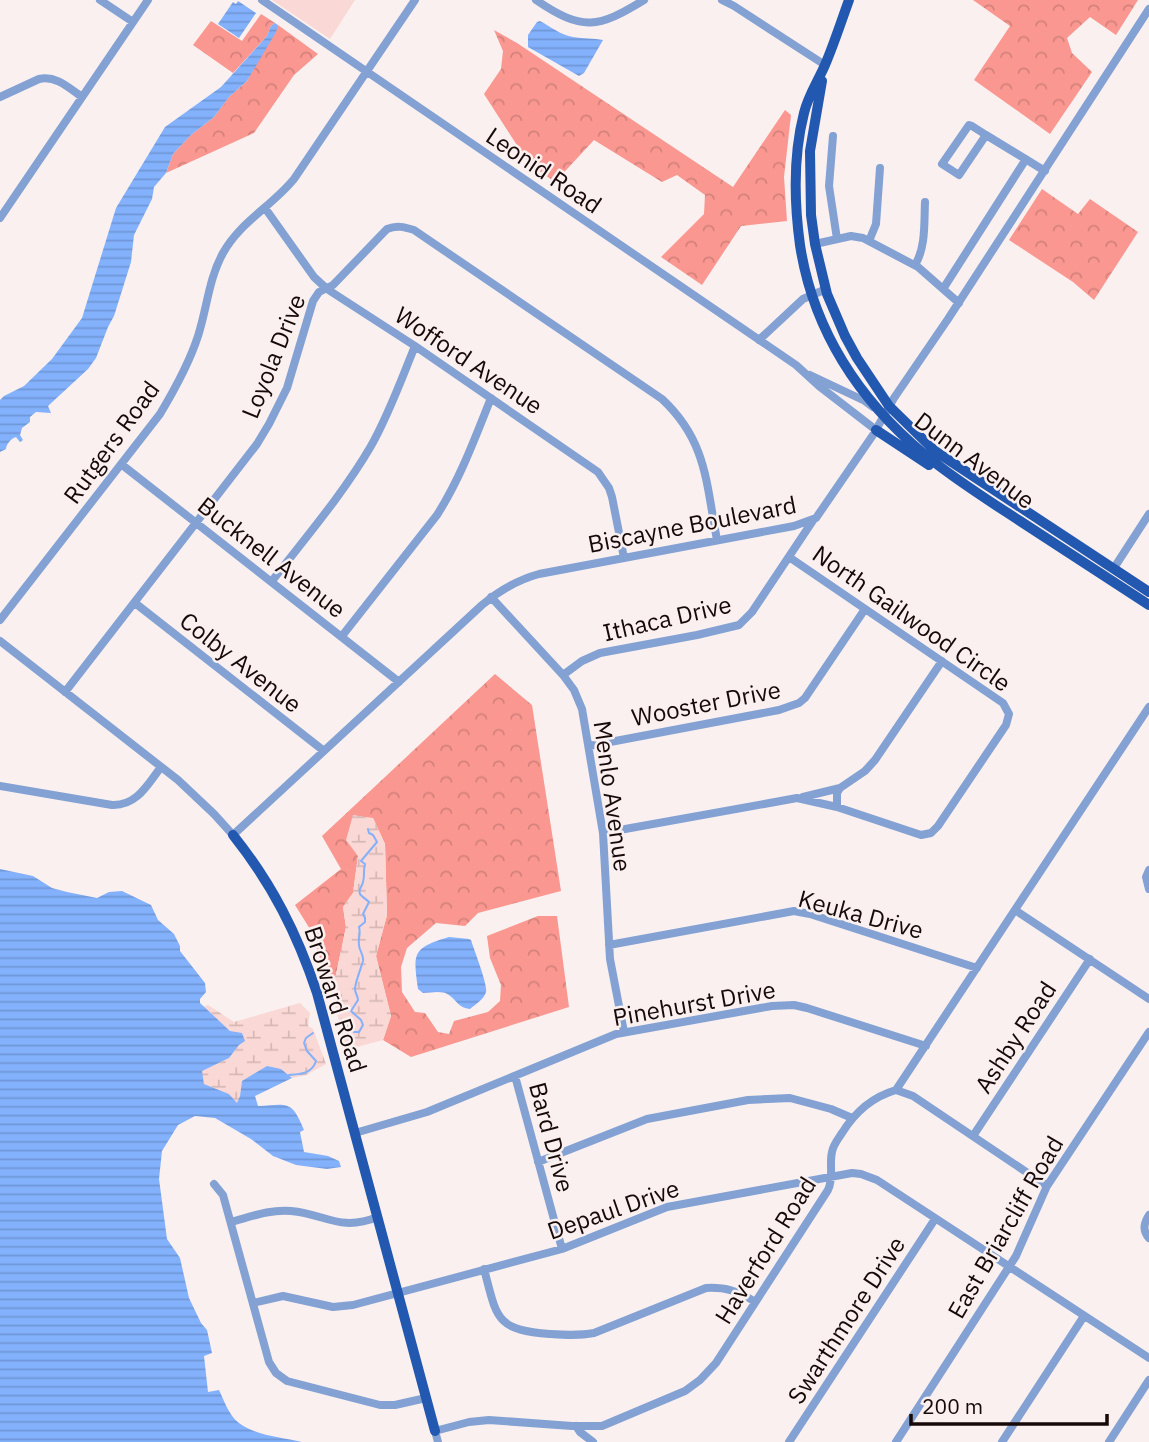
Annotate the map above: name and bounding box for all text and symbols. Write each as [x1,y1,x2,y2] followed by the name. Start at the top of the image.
[480,120,608,220] street label: Leonid Road
[234,289,312,423] street label: Loyola Drive
[389,299,549,421] street label: Wofford Avenue
[56,374,166,510] street label: Rutgers Road
[908,404,1042,516] street label: Dunn Avenue
[585,488,799,560] street label: Biscayne Boulevard
[191,489,353,625] street label: Bucknell Avenue
[807,537,1017,699] street label: North Gailwood Circle
[600,588,734,648] street label: Ithaca Drive
[173,604,309,720] street label: Colby Avenue
[629,673,783,733] street label: Wooster Drive
[587,718,639,874] street label: Menlo Avenue
[795,882,927,946] street label: Keuka Drive
[297,922,375,1076] street label: Broward Road
[610,973,778,1033] street label: Pinehurst Drive
[967,975,1063,1099] street label: Ashby Road
[522,1079,582,1195] street label: Bard Drive
[940,1130,1070,1324] street label: East Briarcliff Road
[707,1170,823,1330] street label: Haverford Road
[543,1171,683,1247] street label: Depaul Drive
[780,1230,912,1410] street label: Swarthmore Drive
[911,1382,1107,1426] scale bar
[922,1392,983,1420] text: 200 m

